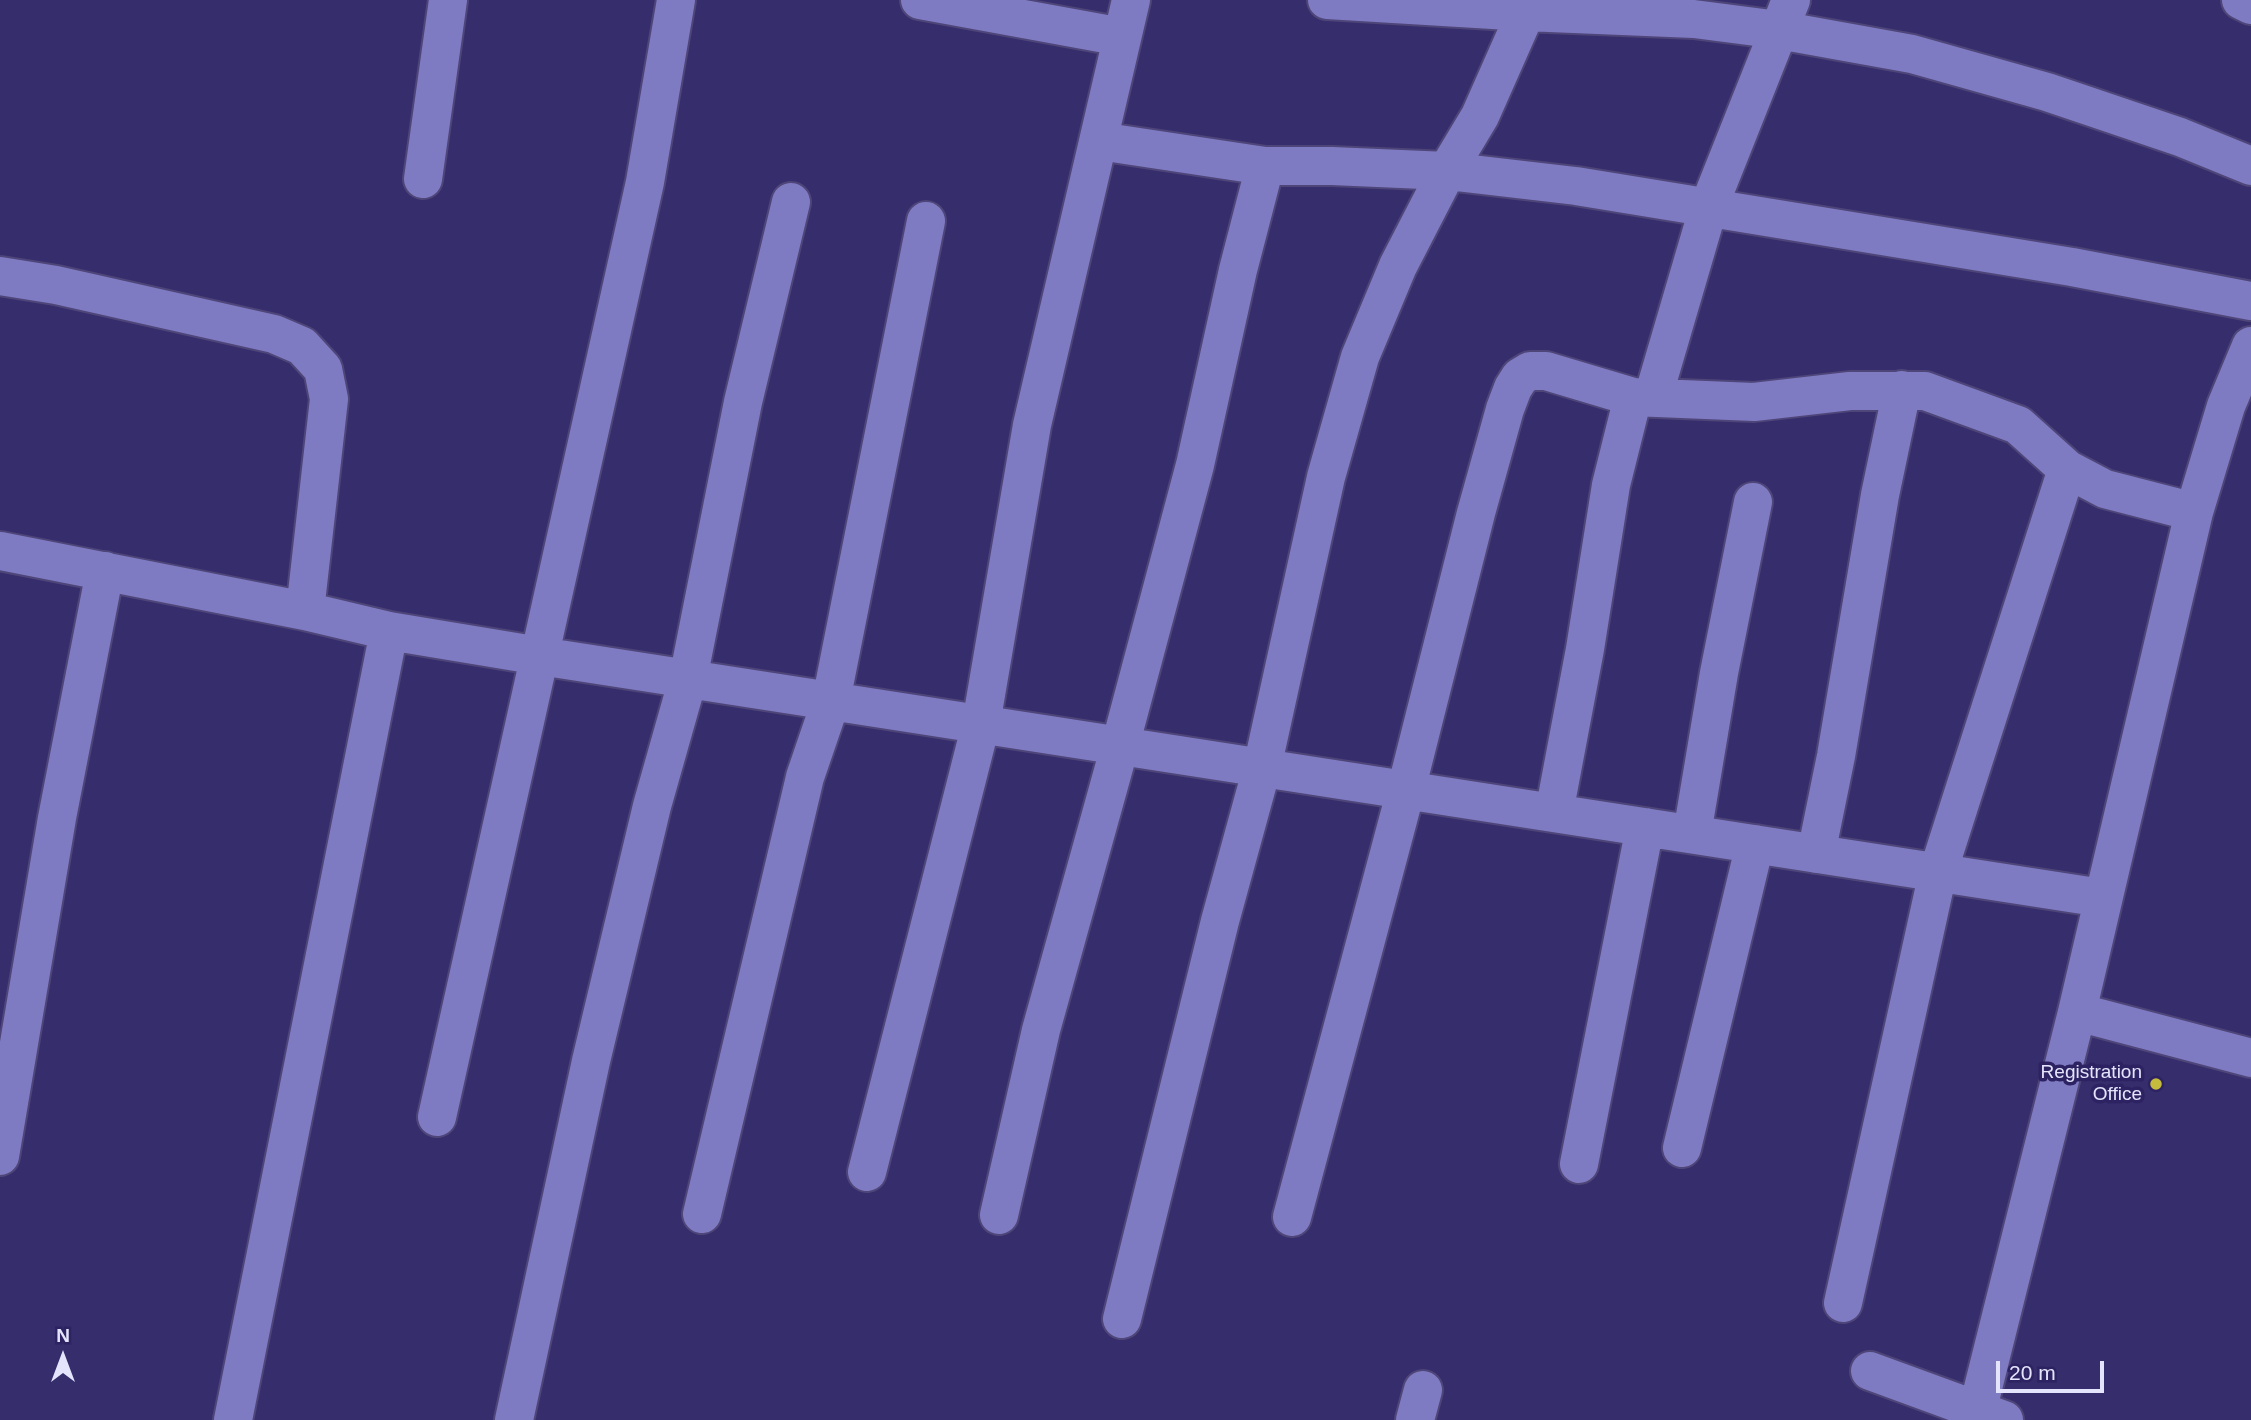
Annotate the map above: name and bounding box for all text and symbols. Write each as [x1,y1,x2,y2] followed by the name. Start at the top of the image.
[2041,1062,2142,1106] place label: Registration Office
[2148,1076,2164,1092] marker: Registration Office
[28,1322,98,1392] north arrow
[56,1325,70,1346] text: N
[1999,1346,2108,1390] scale bar
[2009,1361,2056,1384] text: 20 m

